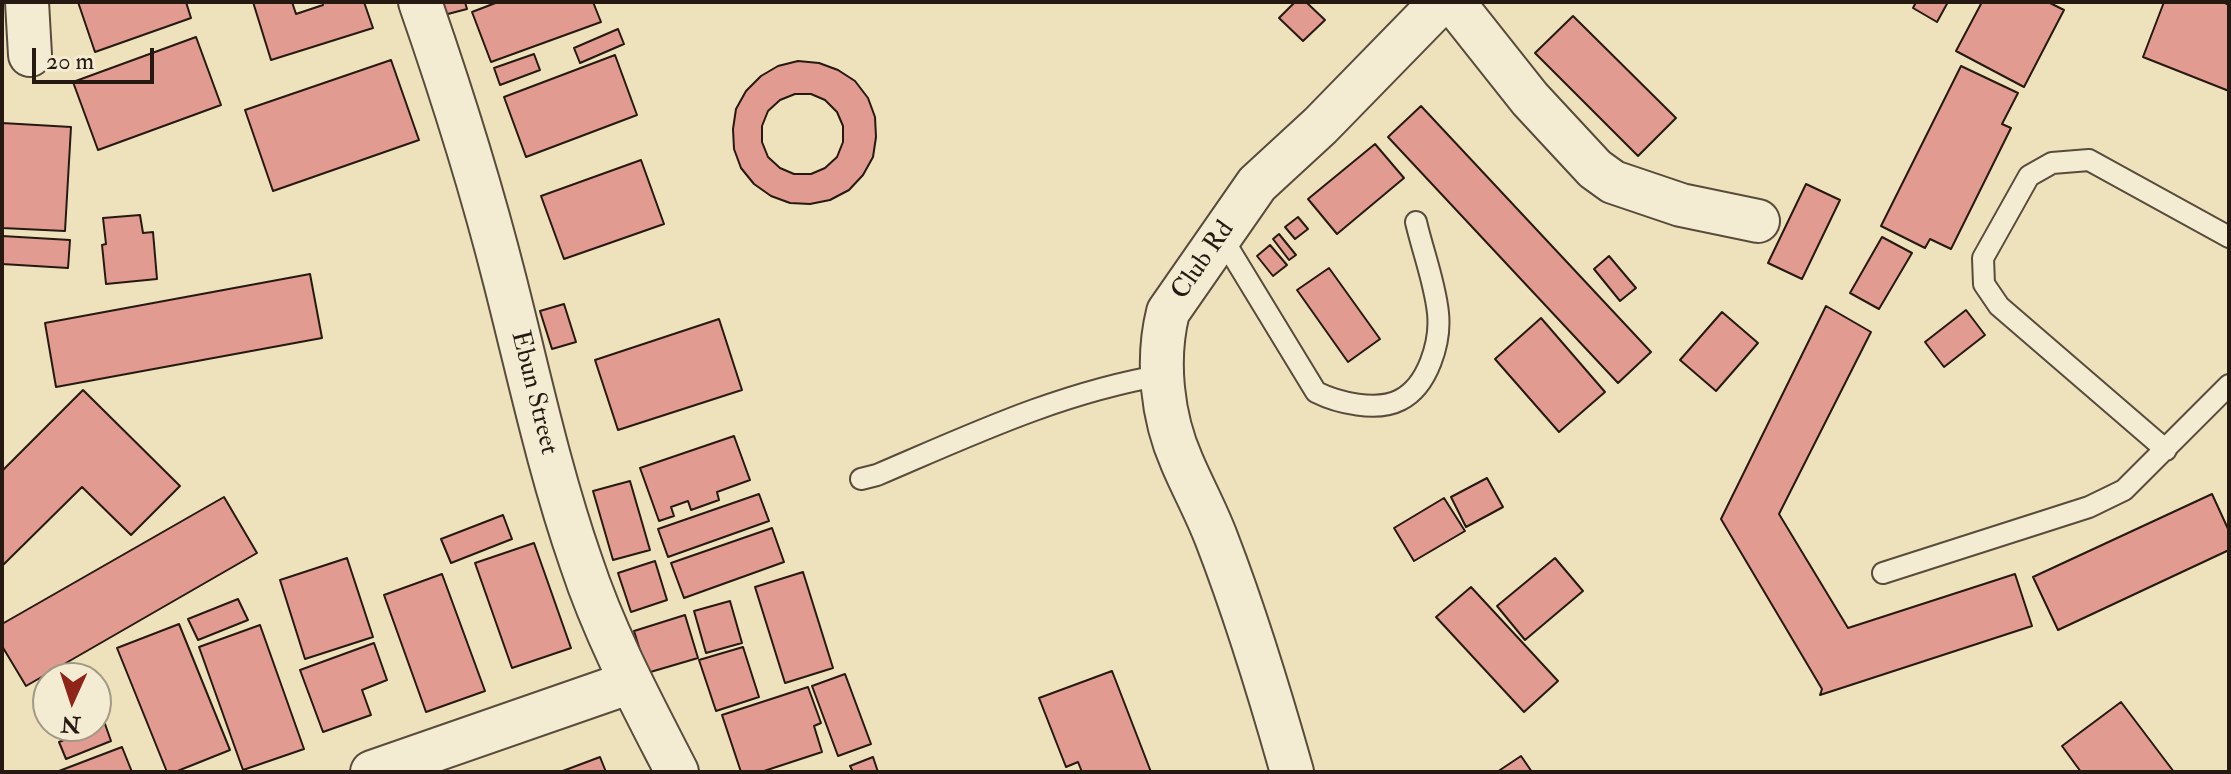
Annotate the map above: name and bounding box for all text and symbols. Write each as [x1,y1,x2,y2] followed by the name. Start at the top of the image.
[36,32,158,82] scale bar
[46,46,94,77] text: 20 m
[1166,216,1242,306] street label: Club Rd
[503,328,563,458] street label: Ebun Street
[32,662,112,742] north arrow
[60,709,81,738] text: N

